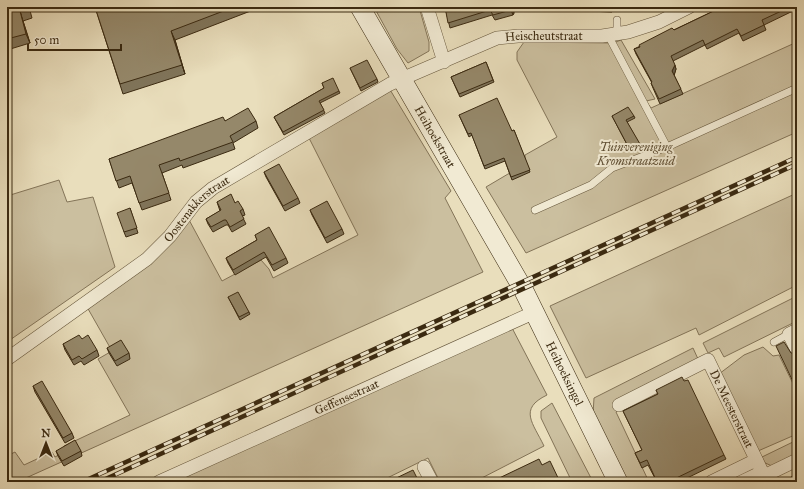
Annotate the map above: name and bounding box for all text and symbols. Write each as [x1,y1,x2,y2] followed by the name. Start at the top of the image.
[28,26,121,52] scale bar
[504,29,583,44] street label: Heischeutstraat
[34,33,59,47] text: 50 m
[412,103,459,171] street label: Heihoekstraat
[596,140,676,168] park label: Tuinvereniging Kromstraatzuid
[161,173,233,245] street label: Oostenakkerstraat
[543,339,587,409] street label: Heihoeksingel
[707,368,757,451] street label: De Meesterstraat
[312,376,382,418] street label: Geffensestraat
[26,423,66,463] north arrow
[41,427,51,440] text: N

